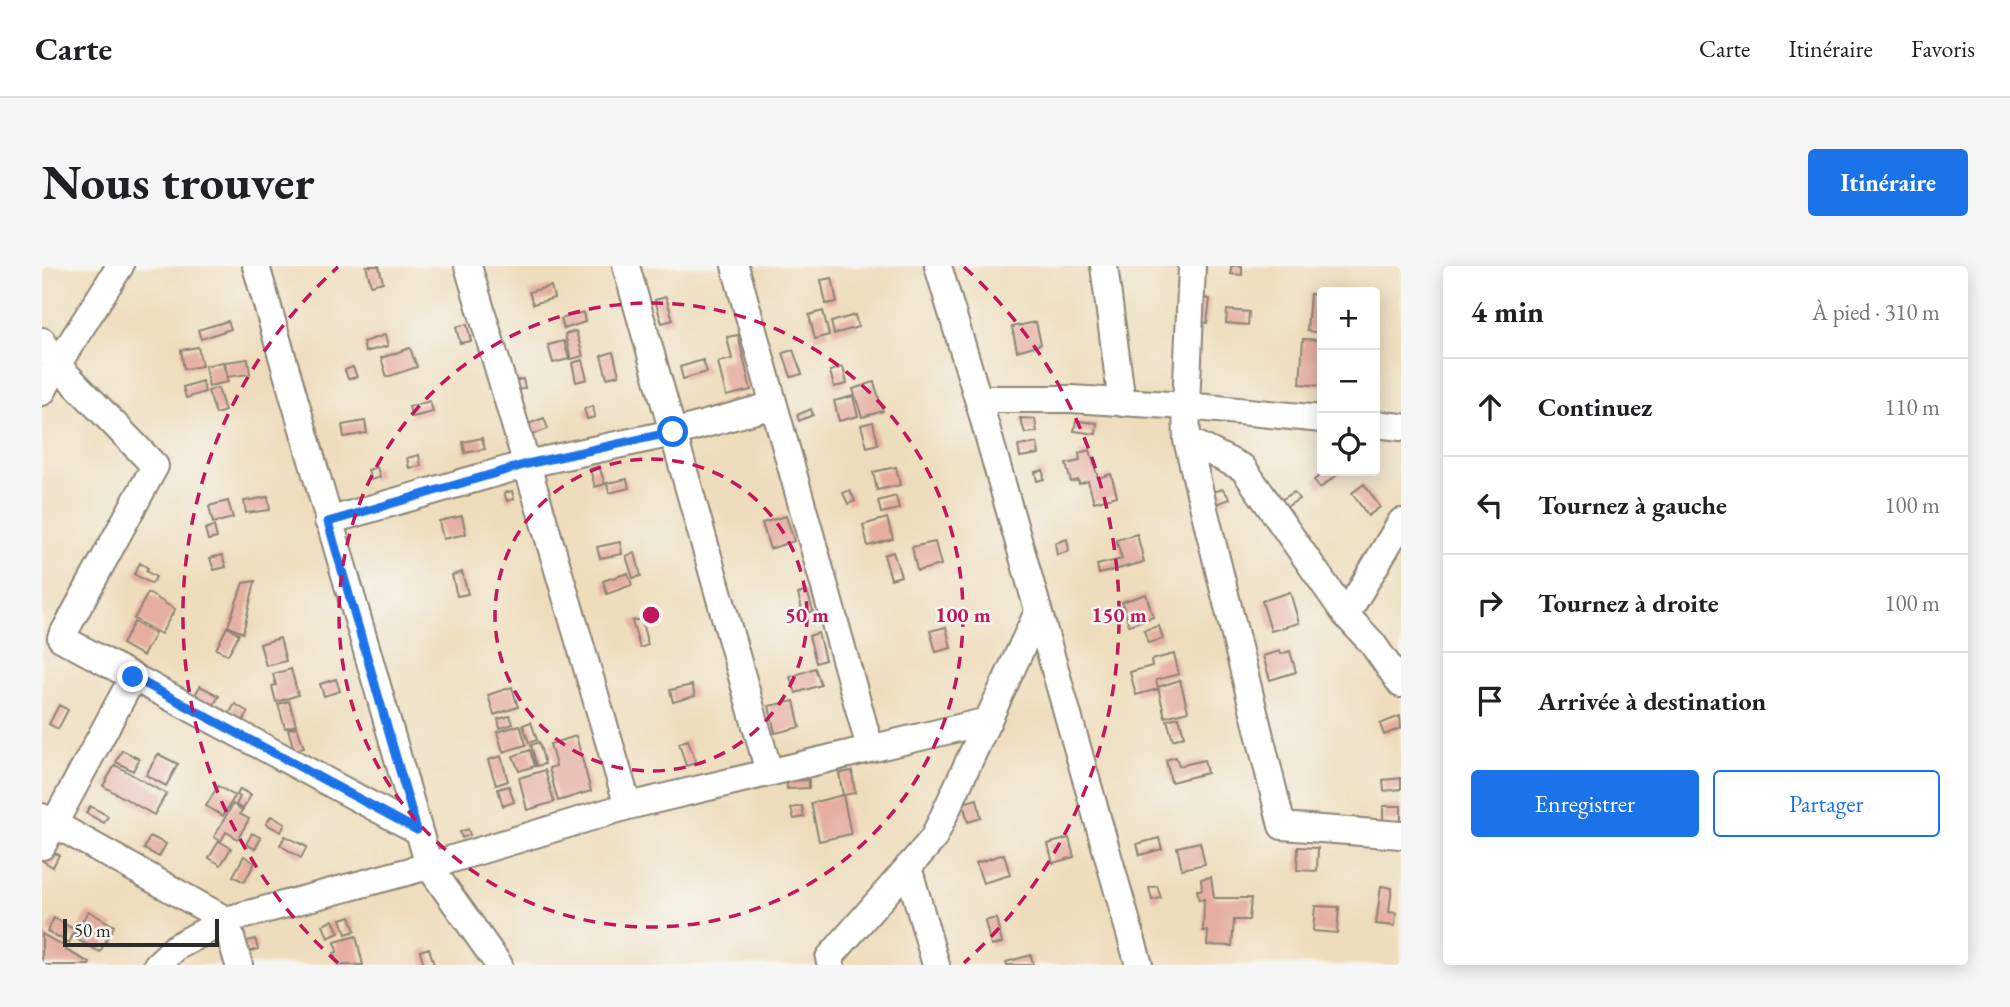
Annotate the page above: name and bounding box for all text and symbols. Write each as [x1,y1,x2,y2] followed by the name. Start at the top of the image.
[35,27,112,70] text: Carte
[1699,33,1750,64] text: Carte
[1788,33,1873,64] text: Itinéraire
[1911,33,1975,64] text: Favoris
[1808,149,1968,216] button: Itinéraire
[42,150,315,214] text: Nous trouver
[1317,287,1380,476] map controls
[1317,287,1380,350] button: +
[1471,292,1544,331] text: 4 min
[1812,297,1940,327] text: À pied · 310 m
[1317,350,1380,413] button: −
[1471,388,1509,426] icon: ahead
[1538,390,1652,424] text: Continuez
[1884,392,1940,422] text: 110 m
[1317,413,1380,476] button: locate
[657,416,688,447] route start
[1471,486,1509,524] icon: left
[1538,488,1727,522] text: Tournez à gauche
[1884,490,1940,520] text: 100 m
[1471,584,1509,622] icon: right
[1538,586,1719,620] text: Tournez à droite
[1884,588,1940,618] text: 100 m
[785,601,829,628] text: 50 m
[935,601,991,628] text: 100 m
[1091,601,1147,628] text: 150 m
[639,603,663,627] centre of rings
[117,661,148,692] route end
[1471,682,1509,720] icon: arrive
[1538,684,1766,718] text: Arrivée à destination
[1471,770,1699,837] button: Enregistrer
[1713,770,1940,837] button: Partager
[63,916,219,948] scale bar
[74,918,111,943] text: 50 m

